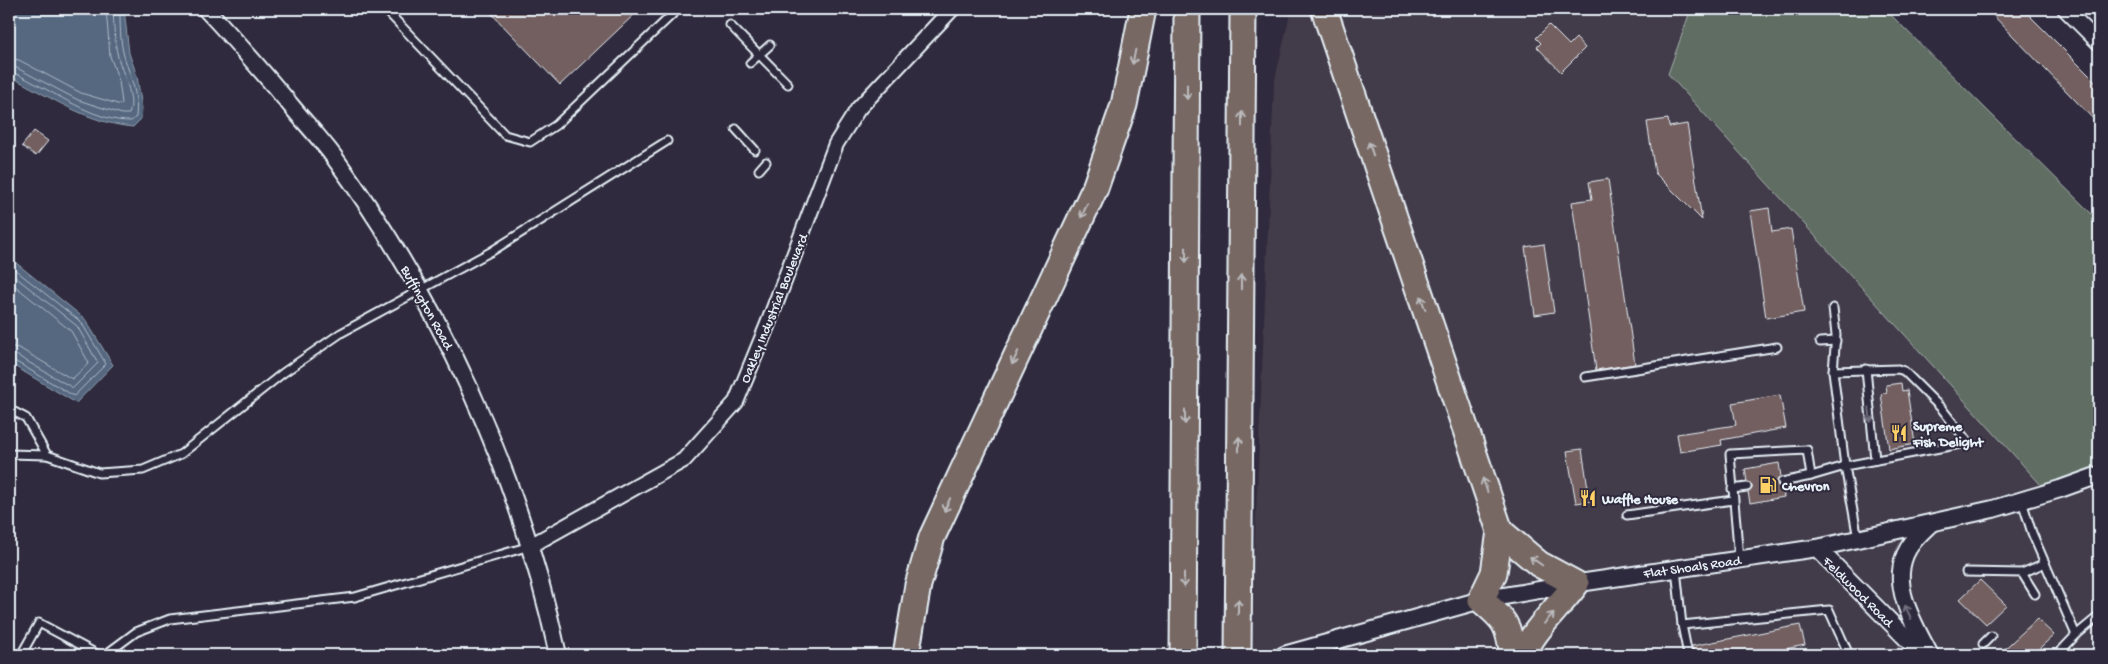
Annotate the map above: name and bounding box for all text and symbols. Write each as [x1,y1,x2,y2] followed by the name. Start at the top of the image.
[1129,48,1138,64] one-way arrow
[1182,84,1192,100] one-way arrow
[1237,111,1247,128] one-way arrow
[1366,142,1375,158] one-way arrow
[1079,203,1088,218] one-way arrow
[738,230,814,386] street label: Oakley Industrial Boulevard
[1181,246,1191,263] one-way arrow
[395,262,457,355] street label: Buffington Road
[1236,274,1246,290] one-way arrow
[1418,296,1428,312] one-way arrow
[1010,350,1020,365] one-way arrow
[1865,406,1875,422] one-way arrow
[1180,409,1190,425] one-way arrow
[1912,419,1984,452] place label: Supreme Fish Delight
[1889,423,1909,443] restaurant icon: Supreme Fish Delight
[1234,436,1244,452] one-way arrow
[1758,475,1778,495] fuel station icon: Chevron
[1480,478,1489,493] one-way arrow
[1781,479,1830,496] place label: Chevron
[1578,488,1598,508] restaurant icon: Waffle House
[1601,492,1679,509] place label: Waffle House
[941,497,951,512] one-way arrow
[1642,553,1744,584] street label: Flat Shoals Road
[1818,553,1897,633] street label: Feldwood Road
[1529,556,1543,566] one-way arrow
[1179,572,1189,588] one-way arrow
[1233,599,1243,615] one-way arrow
[1903,604,1913,619] one-way arrow
[1543,612,1554,625] one-way arrow

